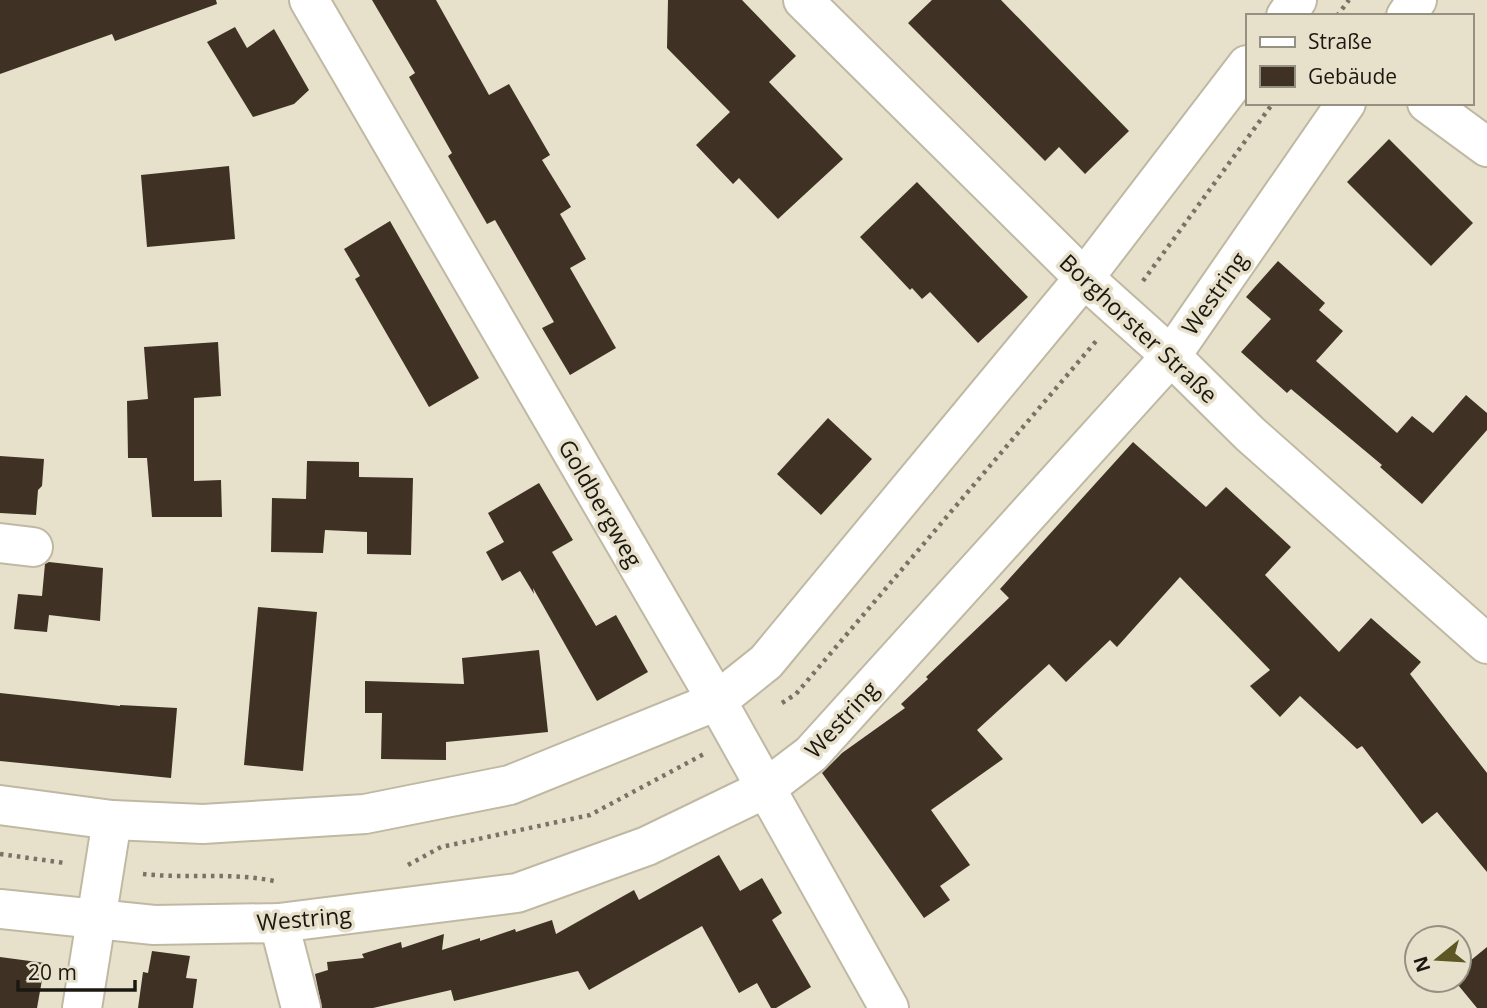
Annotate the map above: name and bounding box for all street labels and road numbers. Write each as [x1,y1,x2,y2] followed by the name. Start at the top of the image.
[1174,244,1255,341] street label: Westring
[1053,246,1225,410] street label: Borghorster Straße
[552,433,651,573] street label: Goldbergweg
[797,673,885,765] street label: Westring
[255,898,353,938] street label: Westring

